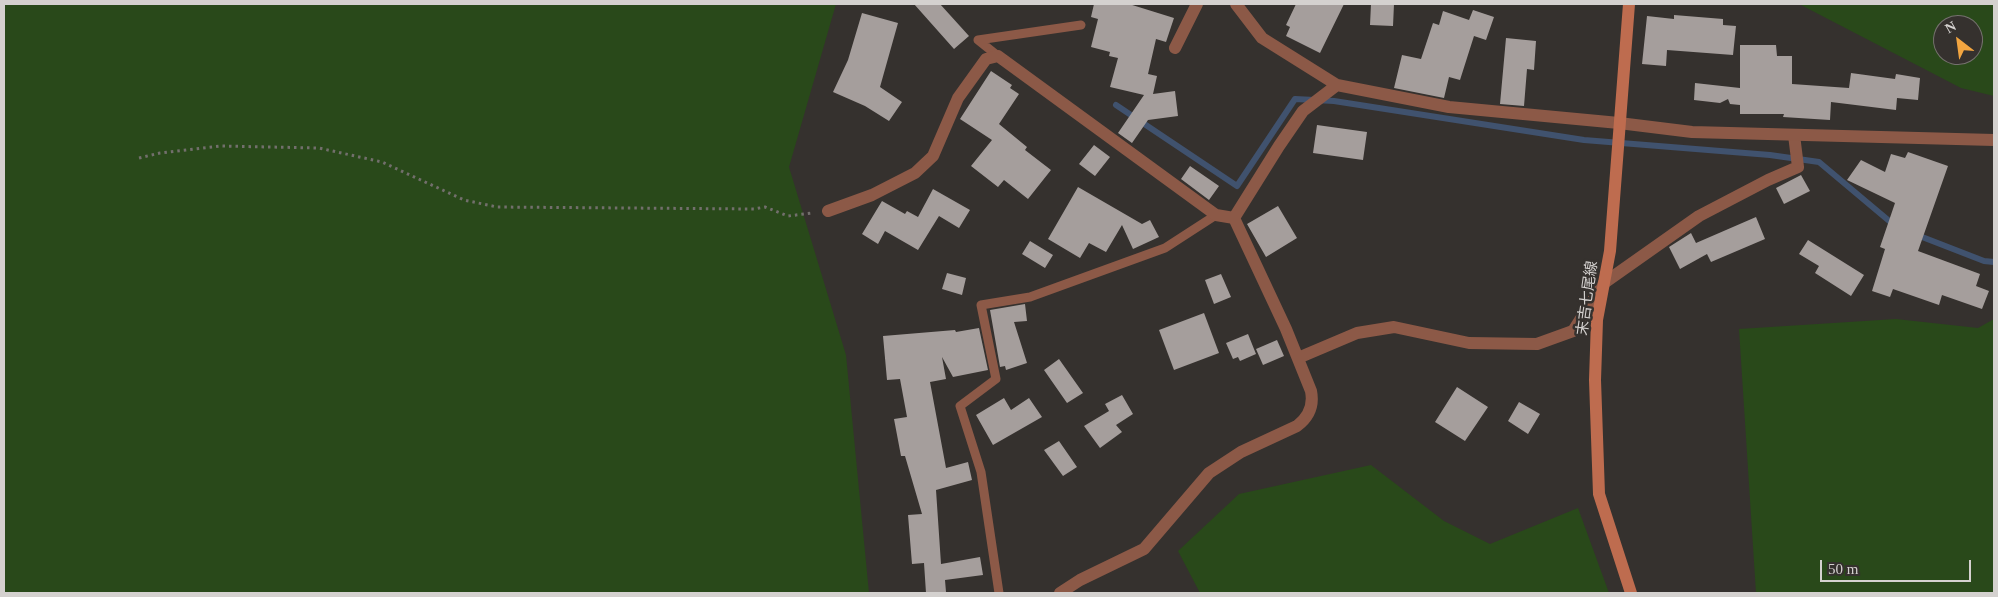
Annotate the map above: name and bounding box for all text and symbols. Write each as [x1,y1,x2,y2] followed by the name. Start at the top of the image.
[1933,15,1983,65] north arrow
[1943,18,1959,36] text: N
[1572,260,1600,336] street label: 末吉七尾線
[1823,550,1974,582] scale bar
[1828,561,1858,577] text: 50 m

